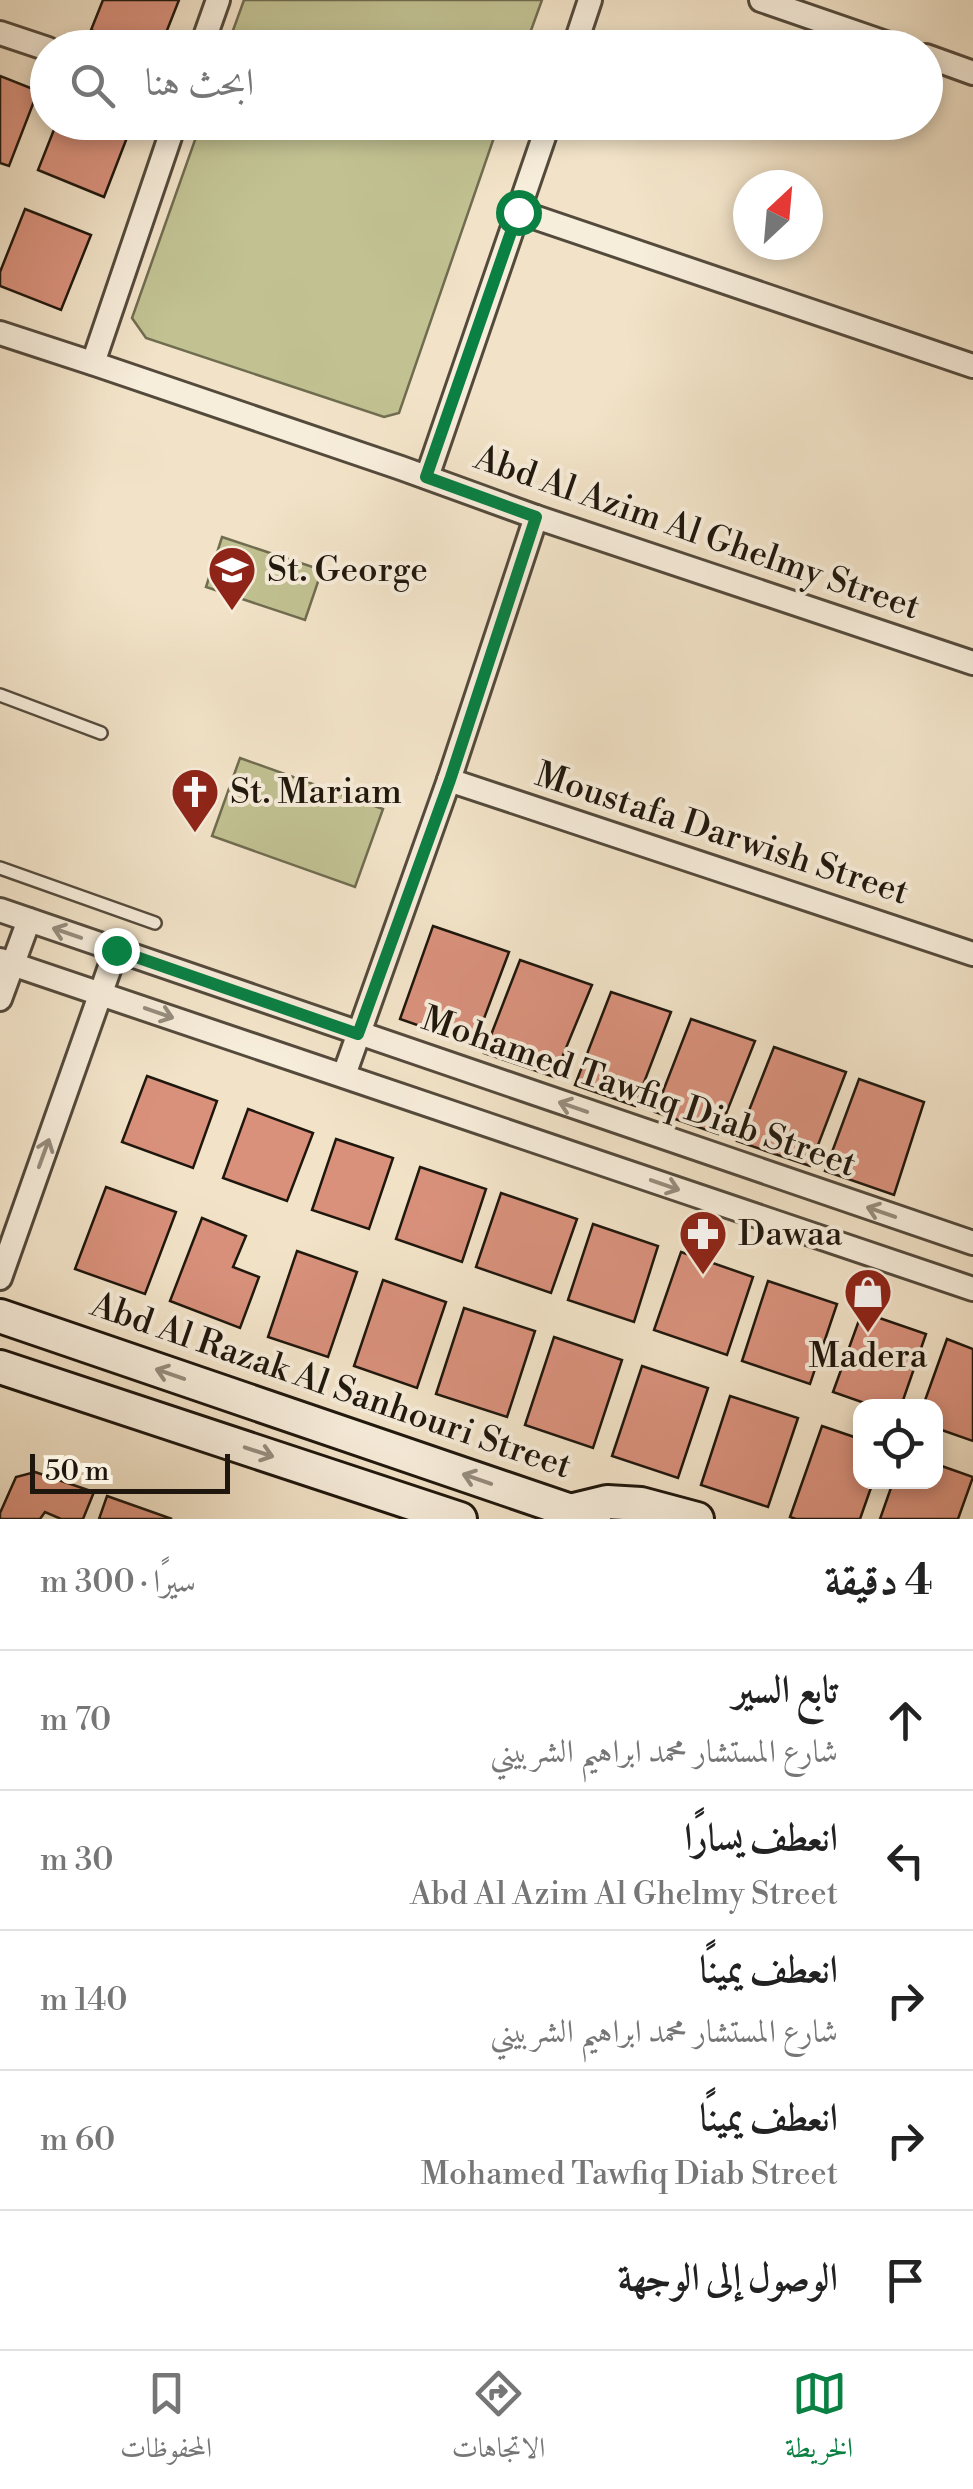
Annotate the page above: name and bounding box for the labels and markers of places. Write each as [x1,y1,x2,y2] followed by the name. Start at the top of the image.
[206,544,258,612] school or university icon: St. George
[267,549,428,592] place label: St. George
[169,766,221,834] church icon: St. Mariam
[230,771,402,814] place label: St. Mariam
[677,1208,729,1276] pharmacy icon: Dawaa
[738,1213,843,1256] place label: Dawaa
[842,1266,894,1334] shop icon: Madera
[809,1335,928,1378] place label: Madera

